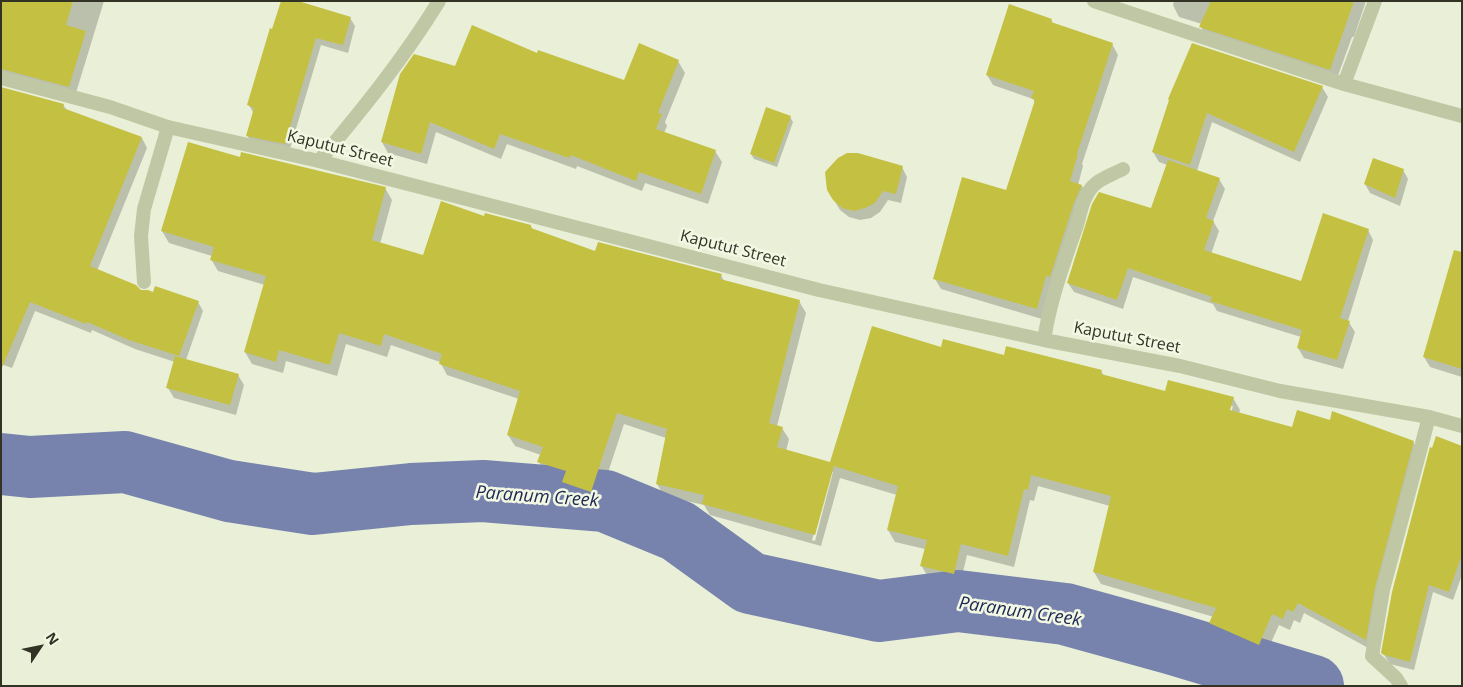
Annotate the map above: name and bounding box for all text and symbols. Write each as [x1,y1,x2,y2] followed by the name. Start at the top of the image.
[285,127,395,171] street label: Kaputut Street
[678,227,788,271] street label: Kaputut Street
[1072,318,1182,358] street label: Kaputut Street
[475,482,599,512] water label: Paranum Creek
[958,593,1082,631] water label: Paranum Creek
[15,622,65,672] north arrow
[42,628,64,648] text: N

